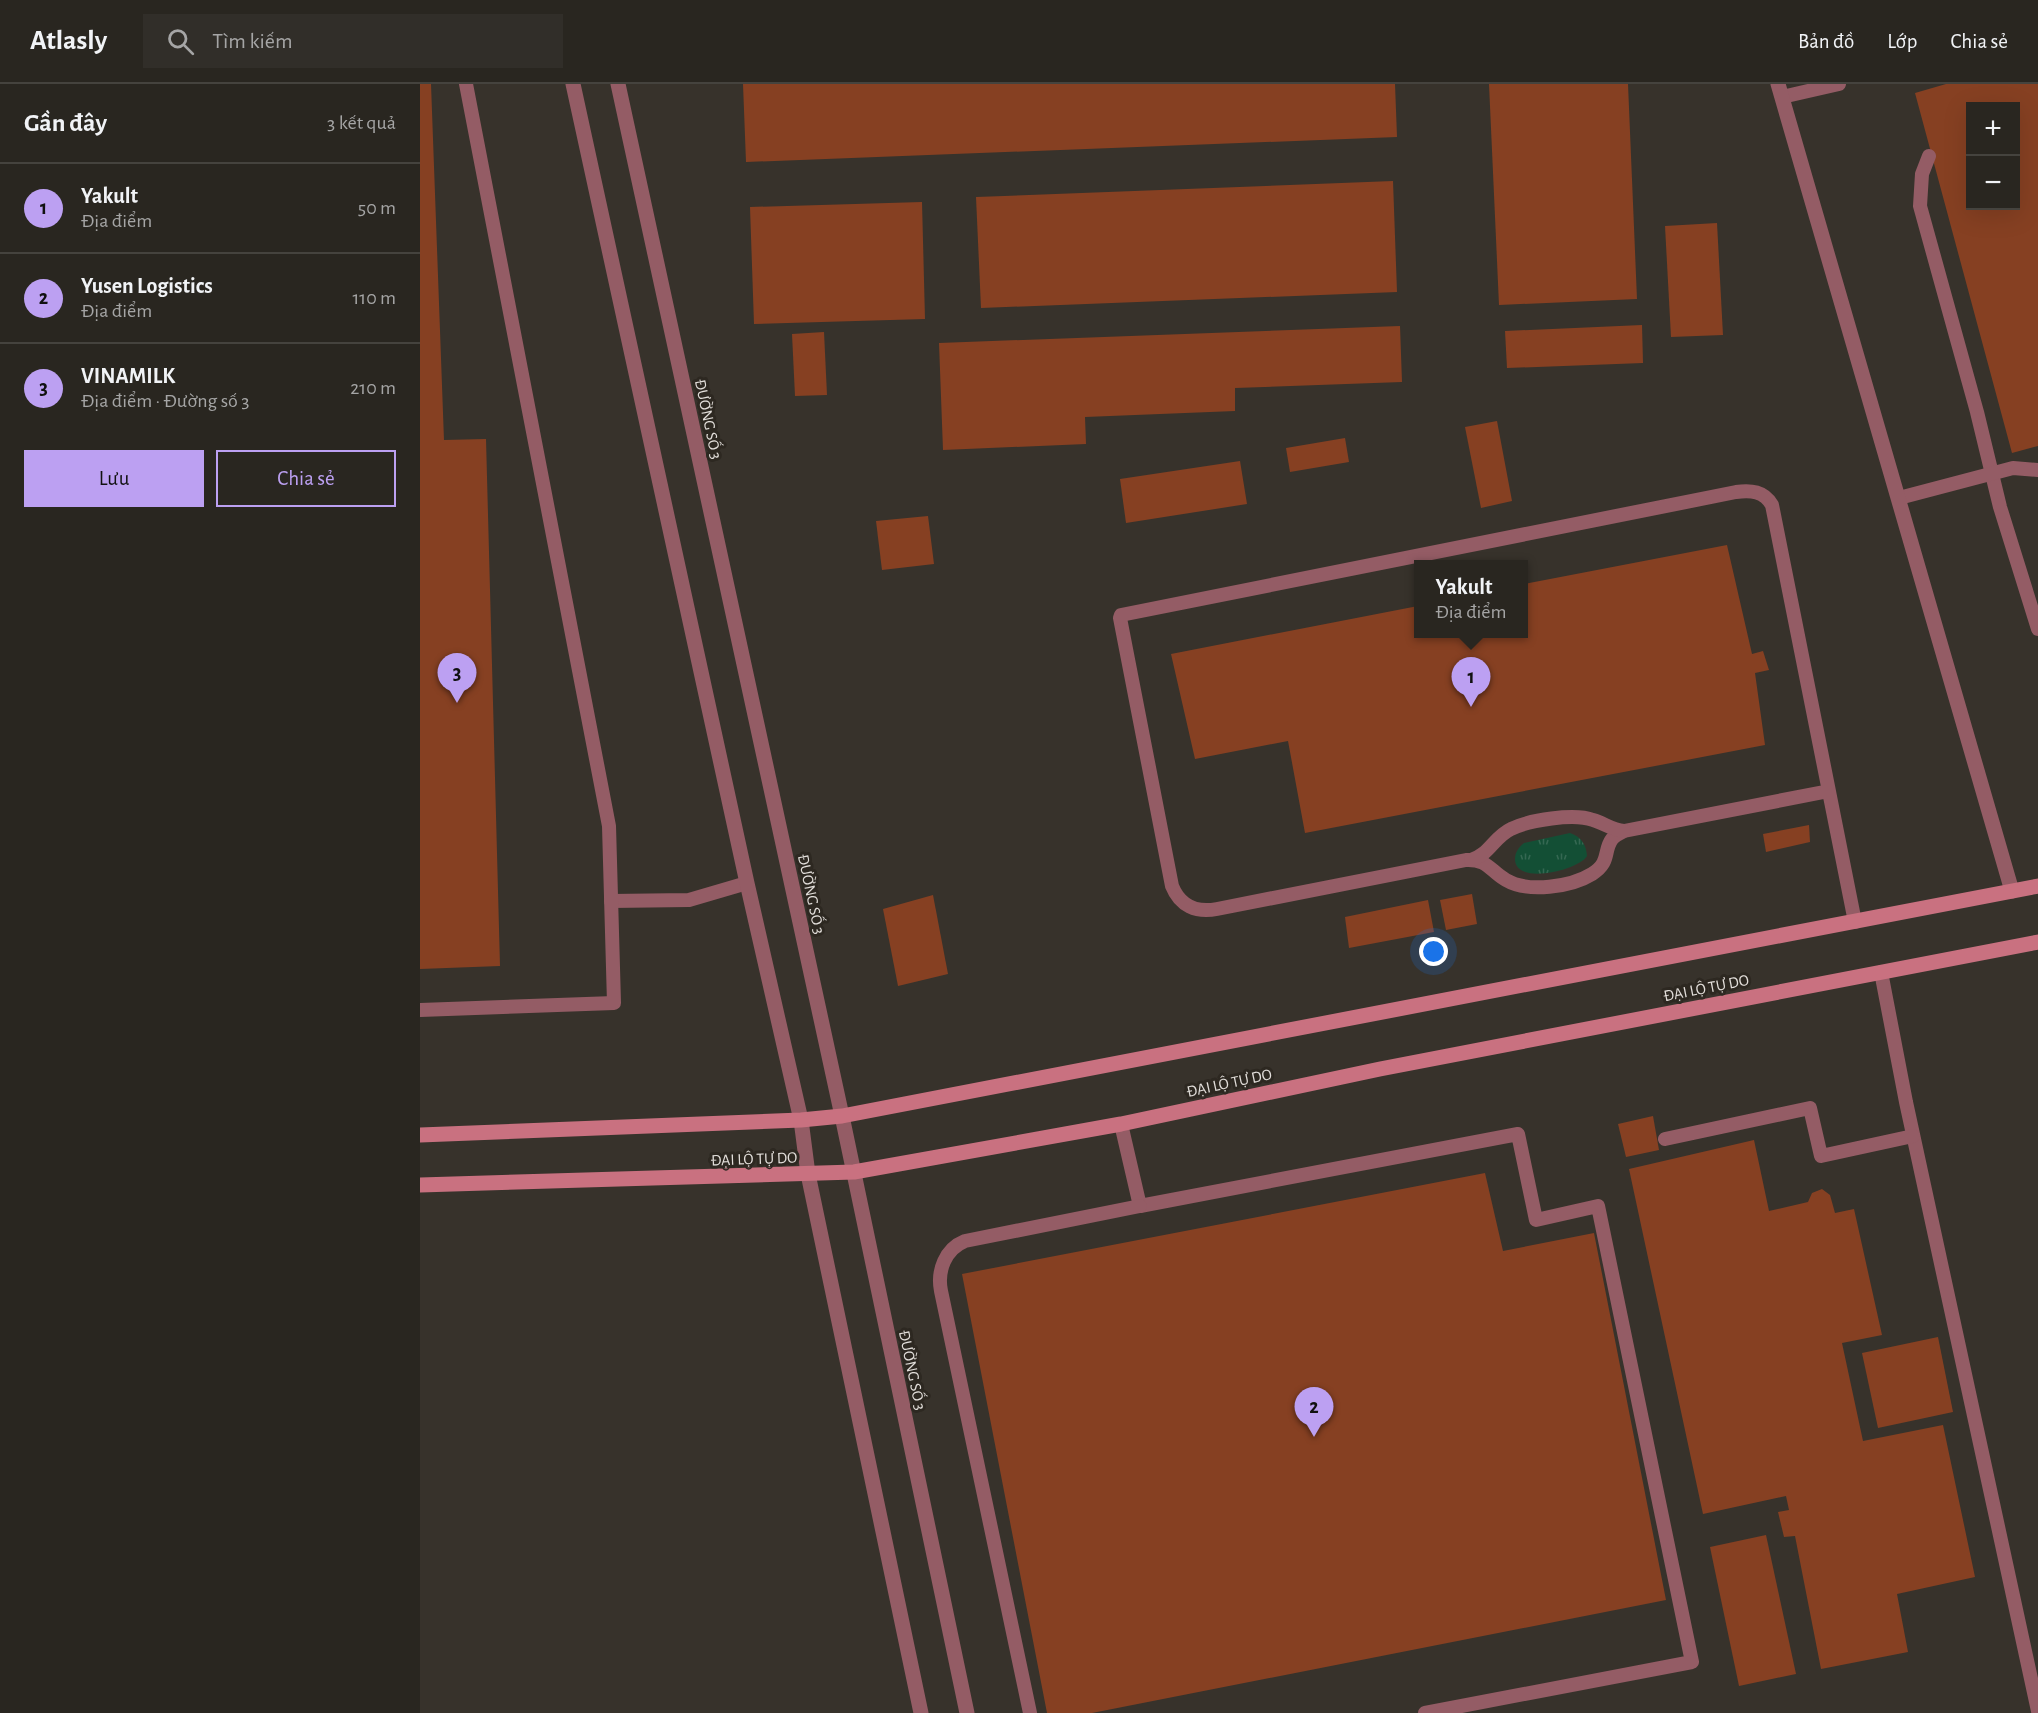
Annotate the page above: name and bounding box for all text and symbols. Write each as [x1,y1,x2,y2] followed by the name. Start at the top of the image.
[143,14,563,68] search box
[164,25,197,58] icon: search
[30,27,107,55] text: Atlasly
[212,30,293,52] text: Tìm kiếm
[1798,31,1854,52] text: Bản đồ
[1887,31,1917,52] text: Lớp
[1950,31,2008,52] text: Chia sẻ
[1966,102,2020,210] map controls
[1966,102,2020,156] button: +
[24,110,107,136] text: Gần đây
[327,113,396,133] text: 3 kết quả
[1966,156,2020,210] button: −
[81,185,138,207] text: Yakult
[40,198,47,218] text: 1
[358,198,396,218] text: 50 m
[81,211,152,231] text: Địa điểm
[81,275,213,297] text: Yusen Logistics
[39,288,48,308] text: 2
[352,288,396,308] text: 110 m
[81,301,152,321] text: Địa điểm
[81,365,175,387] text: VINAMILK
[692,377,728,461] street label: ĐƯỜNG SỐ 3
[39,378,48,398] text: 3
[350,378,396,398] text: 210 m
[81,391,249,411] text: Địa điểm · Đường số 3
[24,450,204,507] button: Lưu
[216,450,396,507] button: Chia sẻ
[1414,560,1528,638] popup
[1435,576,1492,598] text: Yakult
[1435,602,1507,622] text: Địa điểm
[438,654,477,703] pin: 3
[1452,658,1490,707] pin: 1
[795,852,831,936] street label: ĐƯỜNG SỐ 3
[1419,937,1448,966] your location
[1662,970,1750,1004] street label: ĐẠI LỘ TỰ DO
[1185,1064,1273,1100] street label: ĐẠI LỘ TỰ DO
[710,1147,798,1169] street label: ĐẠI LỘ TỰ DO
[896,1328,932,1412] street label: ĐƯỜNG SỐ 3
[1294,1388,1334,1437] pin: 2

